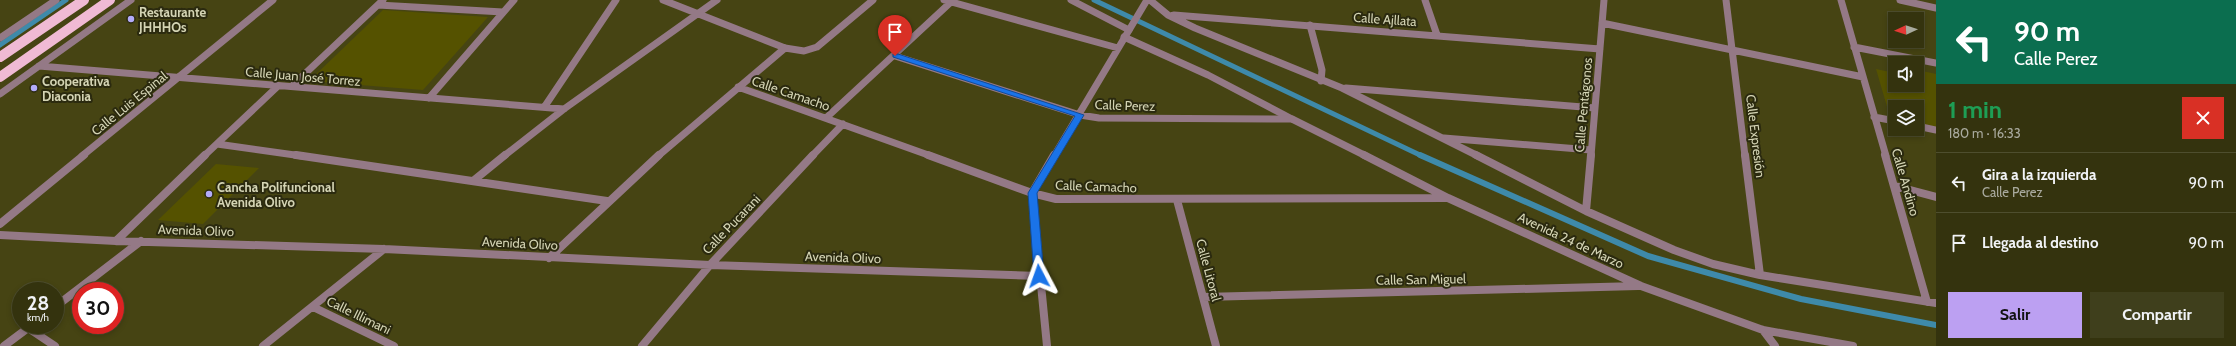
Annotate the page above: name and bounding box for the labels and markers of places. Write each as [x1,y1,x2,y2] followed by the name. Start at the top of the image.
[138,4,206,35] place label: Restaurante JHHHOs
[126,14,136,24] marker: Restaurante JHHHOs
[878,15,912,56] pin
[42,73,110,104] place label: Cooperativa Diaconia
[29,83,39,93] marker: Cooperativa Diaconia
[217,179,335,210] place label: Cancha Polifuncional Avenida Olivo
[204,189,214,199] marker: Cancha Polifuncional Avenida Olivo

